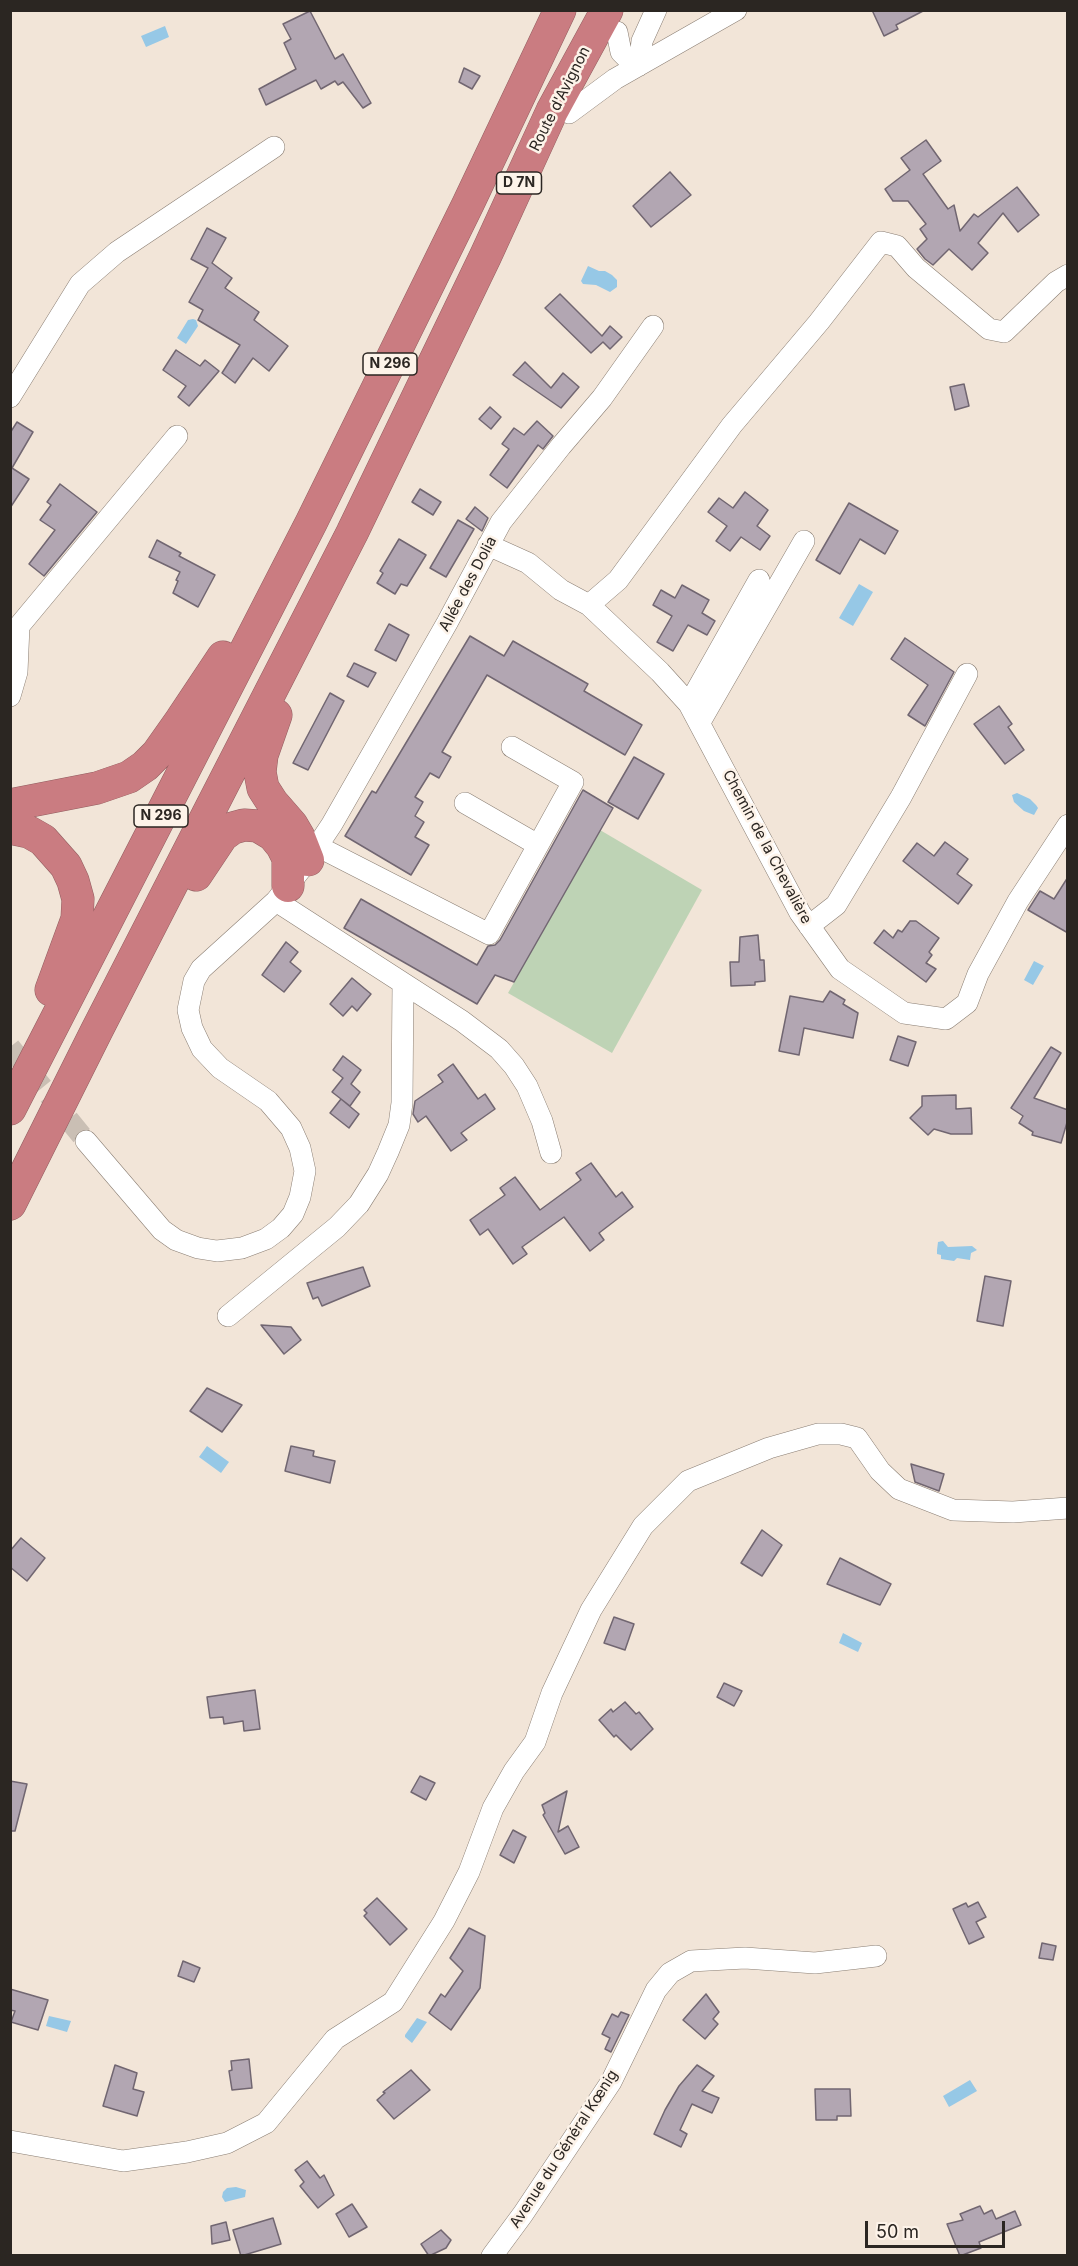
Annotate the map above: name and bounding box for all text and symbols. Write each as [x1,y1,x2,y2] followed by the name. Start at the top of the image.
[526,44,594,154] street label: Route d'Avignon
[496,172,542,194] road number: D 7N
[363,353,417,375] road number: N 296
[435,533,501,635] street label: Allée des Dolia
[719,767,815,927] street label: Chemin de la Chevalière
[134,805,188,827] road number: N 296
[506,2067,622,2231] street label: Avenue du Général Kœnig
[868,2209,1008,2247] scale bar
[876,2221,919,2242] text: 50 m

